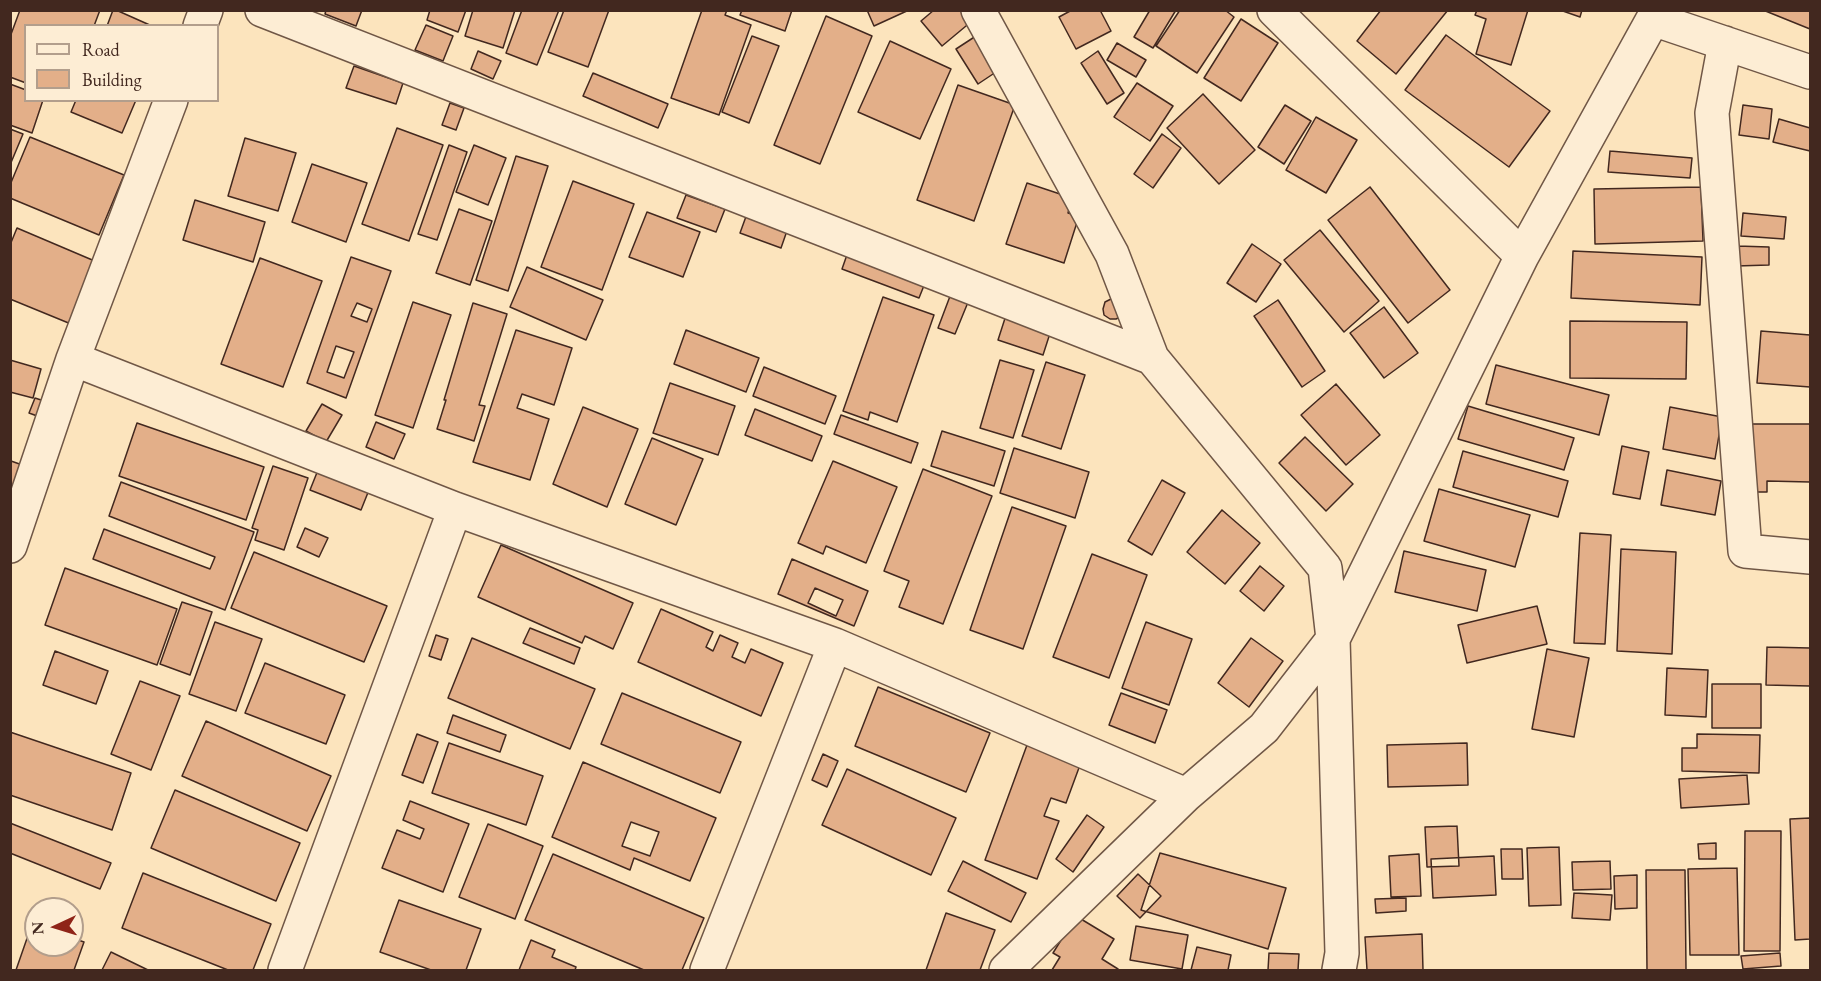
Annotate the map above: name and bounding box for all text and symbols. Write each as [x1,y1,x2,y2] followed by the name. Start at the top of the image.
[24,24,219,102] legend
[82,38,120,61] text: Road
[82,68,142,91] text: Building
[24,897,84,957] north arrow
[27,921,48,935] text: N

